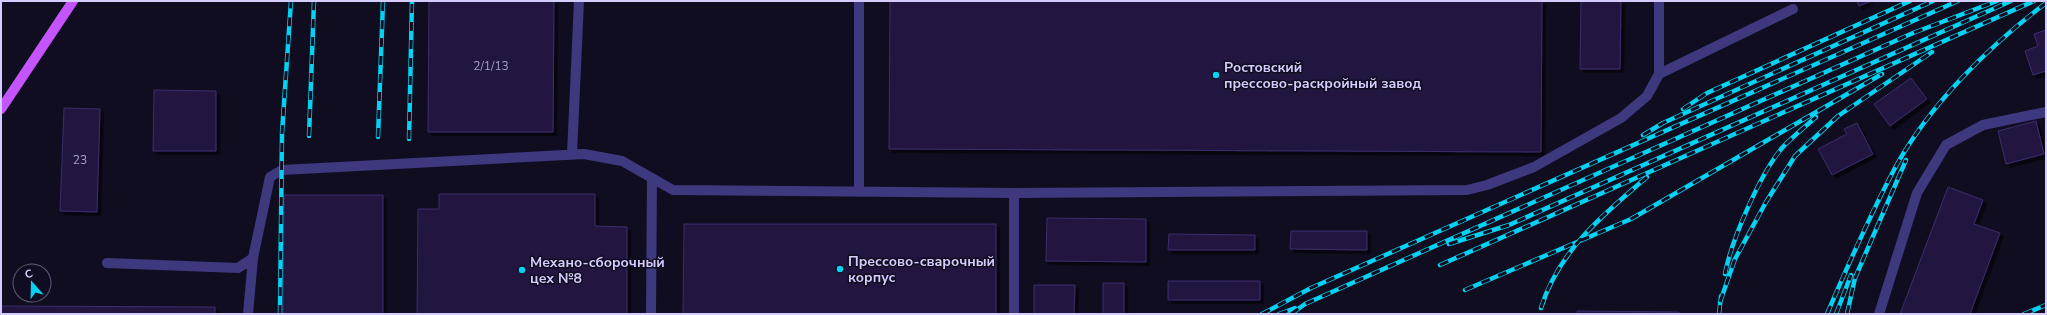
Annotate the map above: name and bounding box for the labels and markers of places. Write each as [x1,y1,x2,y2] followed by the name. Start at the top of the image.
[1224,58,1422,93] place label: Ростовский прессово-раскройный завод
[1211,70,1221,80] marker: Ростовский прессово-раскройный завод
[848,252,995,287] place label: Прессово-сварочный корпус
[530,253,665,288] place label: Механо-сборочный цех №8
[835,264,845,274] marker: Прессово-сварочный корпус
[517,265,527,275] marker: Механо-сборочный цех №8

